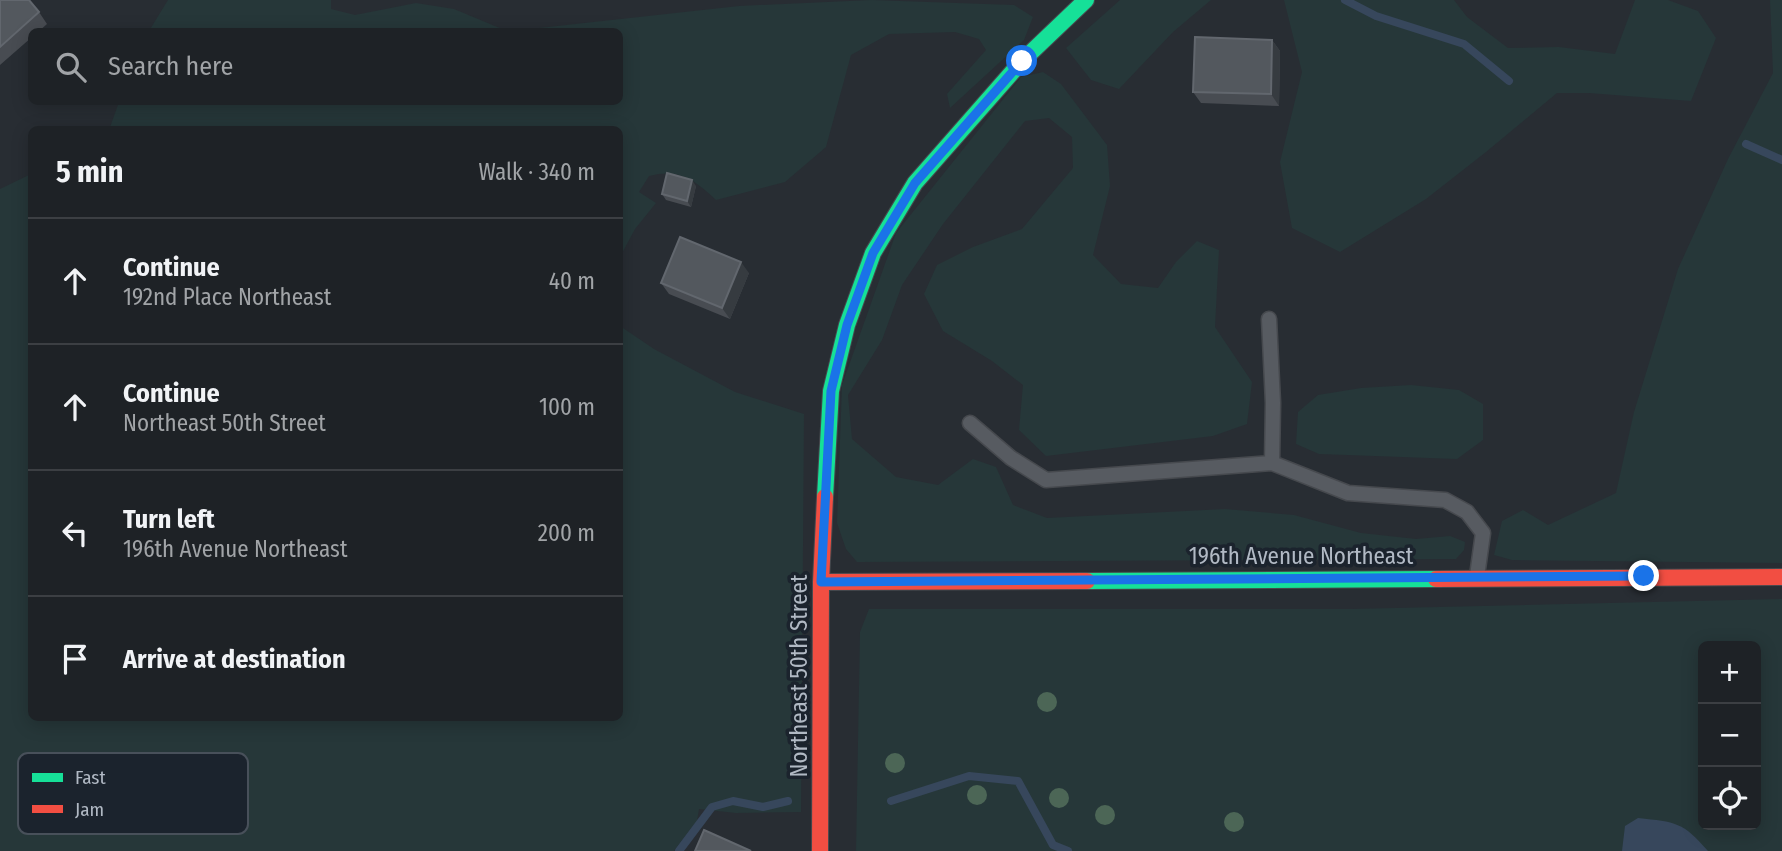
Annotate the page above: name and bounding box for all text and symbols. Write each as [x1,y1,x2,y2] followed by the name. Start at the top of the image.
[28,28,623,105] search box
[1006,45,1037,76] route start
[52,48,90,86] icon: search
[108,51,233,82] text: Search here
[56,154,123,190] text: 5 min
[478,158,595,186] text: Walk · 340 m
[123,252,220,283] text: Continue
[56,262,94,300] icon: ahead
[549,267,595,295] text: 40 m
[123,283,331,311] text: 192nd Place Northeast
[123,378,220,409] text: Continue
[56,388,94,426] icon: ahead
[539,393,595,421] text: 100 m
[123,409,326,437] text: Northeast 50th Street
[123,504,215,535] text: Turn left
[56,514,94,552] icon: left
[538,519,595,547] text: 200 m
[123,535,347,563] text: 196th Avenue Northeast
[1189,542,1414,570] street label: 196th Avenue Northeast
[1628,560,1659,591] route end
[785,574,813,777] street label: Northeast 50th Street
[56,640,94,678] icon: arrive
[1698,641,1761,830] map controls
[1698,641,1761,704] button: +
[123,644,346,675] text: Arrive at destination
[1698,704,1761,767] button: −
[18,753,248,834] legend
[75,766,106,789] text: Fast
[1698,767,1761,830] button: locate
[75,798,104,821] text: Jam

